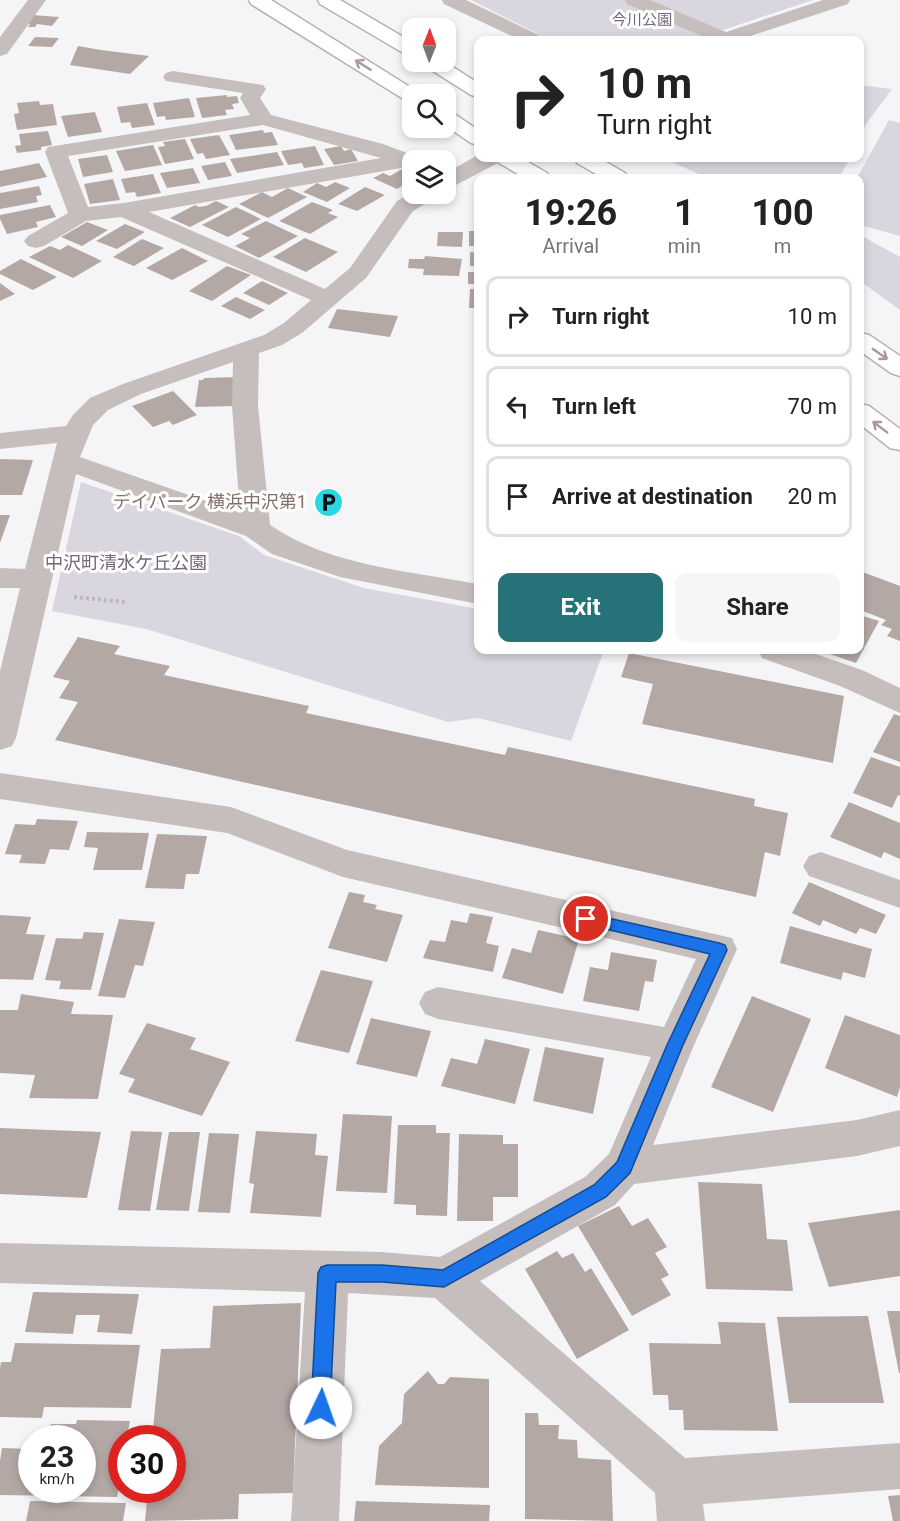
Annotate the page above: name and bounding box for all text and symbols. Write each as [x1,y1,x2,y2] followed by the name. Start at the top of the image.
[612,11,672,29] park label: 今川公園
[402,18,456,72] north arrow
[402,18,456,204] map controls
[355,58,372,70] one-way arrow
[597,59,692,108] text: 10 m
[498,60,576,138] icon: right
[402,84,456,138] button: search
[597,109,712,141] text: Turn right
[402,150,456,204] button: layers
[524,192,617,234] text: 19:26
[674,192,695,234] text: 1
[752,192,814,234] text: 100
[542,234,599,258] text: Arrival
[668,234,701,258] text: min
[774,234,791,258] text: m
[501,300,534,333] icon: right
[552,304,649,329] text: Turn right
[788,304,837,329] text: 10 m
[871,348,887,360] one-way arrow
[501,390,534,423] icon: left
[552,394,636,419] text: Turn left
[788,394,837,419] text: 70 m
[872,420,888,433] one-way arrow
[501,480,534,513] icon: arrive
[552,484,753,509] text: Arrive at destination
[788,484,837,509] text: 20 m
[312,486,344,518] parking icon: デイパーク 横浜中沢第1
[113,491,307,512] place label: デイパーク 横浜中沢第1
[45,552,207,573] park label: 中沢町清水ケ丘公園
[498,573,663,642] button: Exit
[675,573,840,642] button: Share
[560,893,611,944] pin
[569,902,602,935] icon: arrive
[289,1376,353,1440] position arrow
[108,1425,186,1503] speed limit sign: 30
[40,1439,74,1474] text: 23
[39,1470,75,1488] text: km/h

